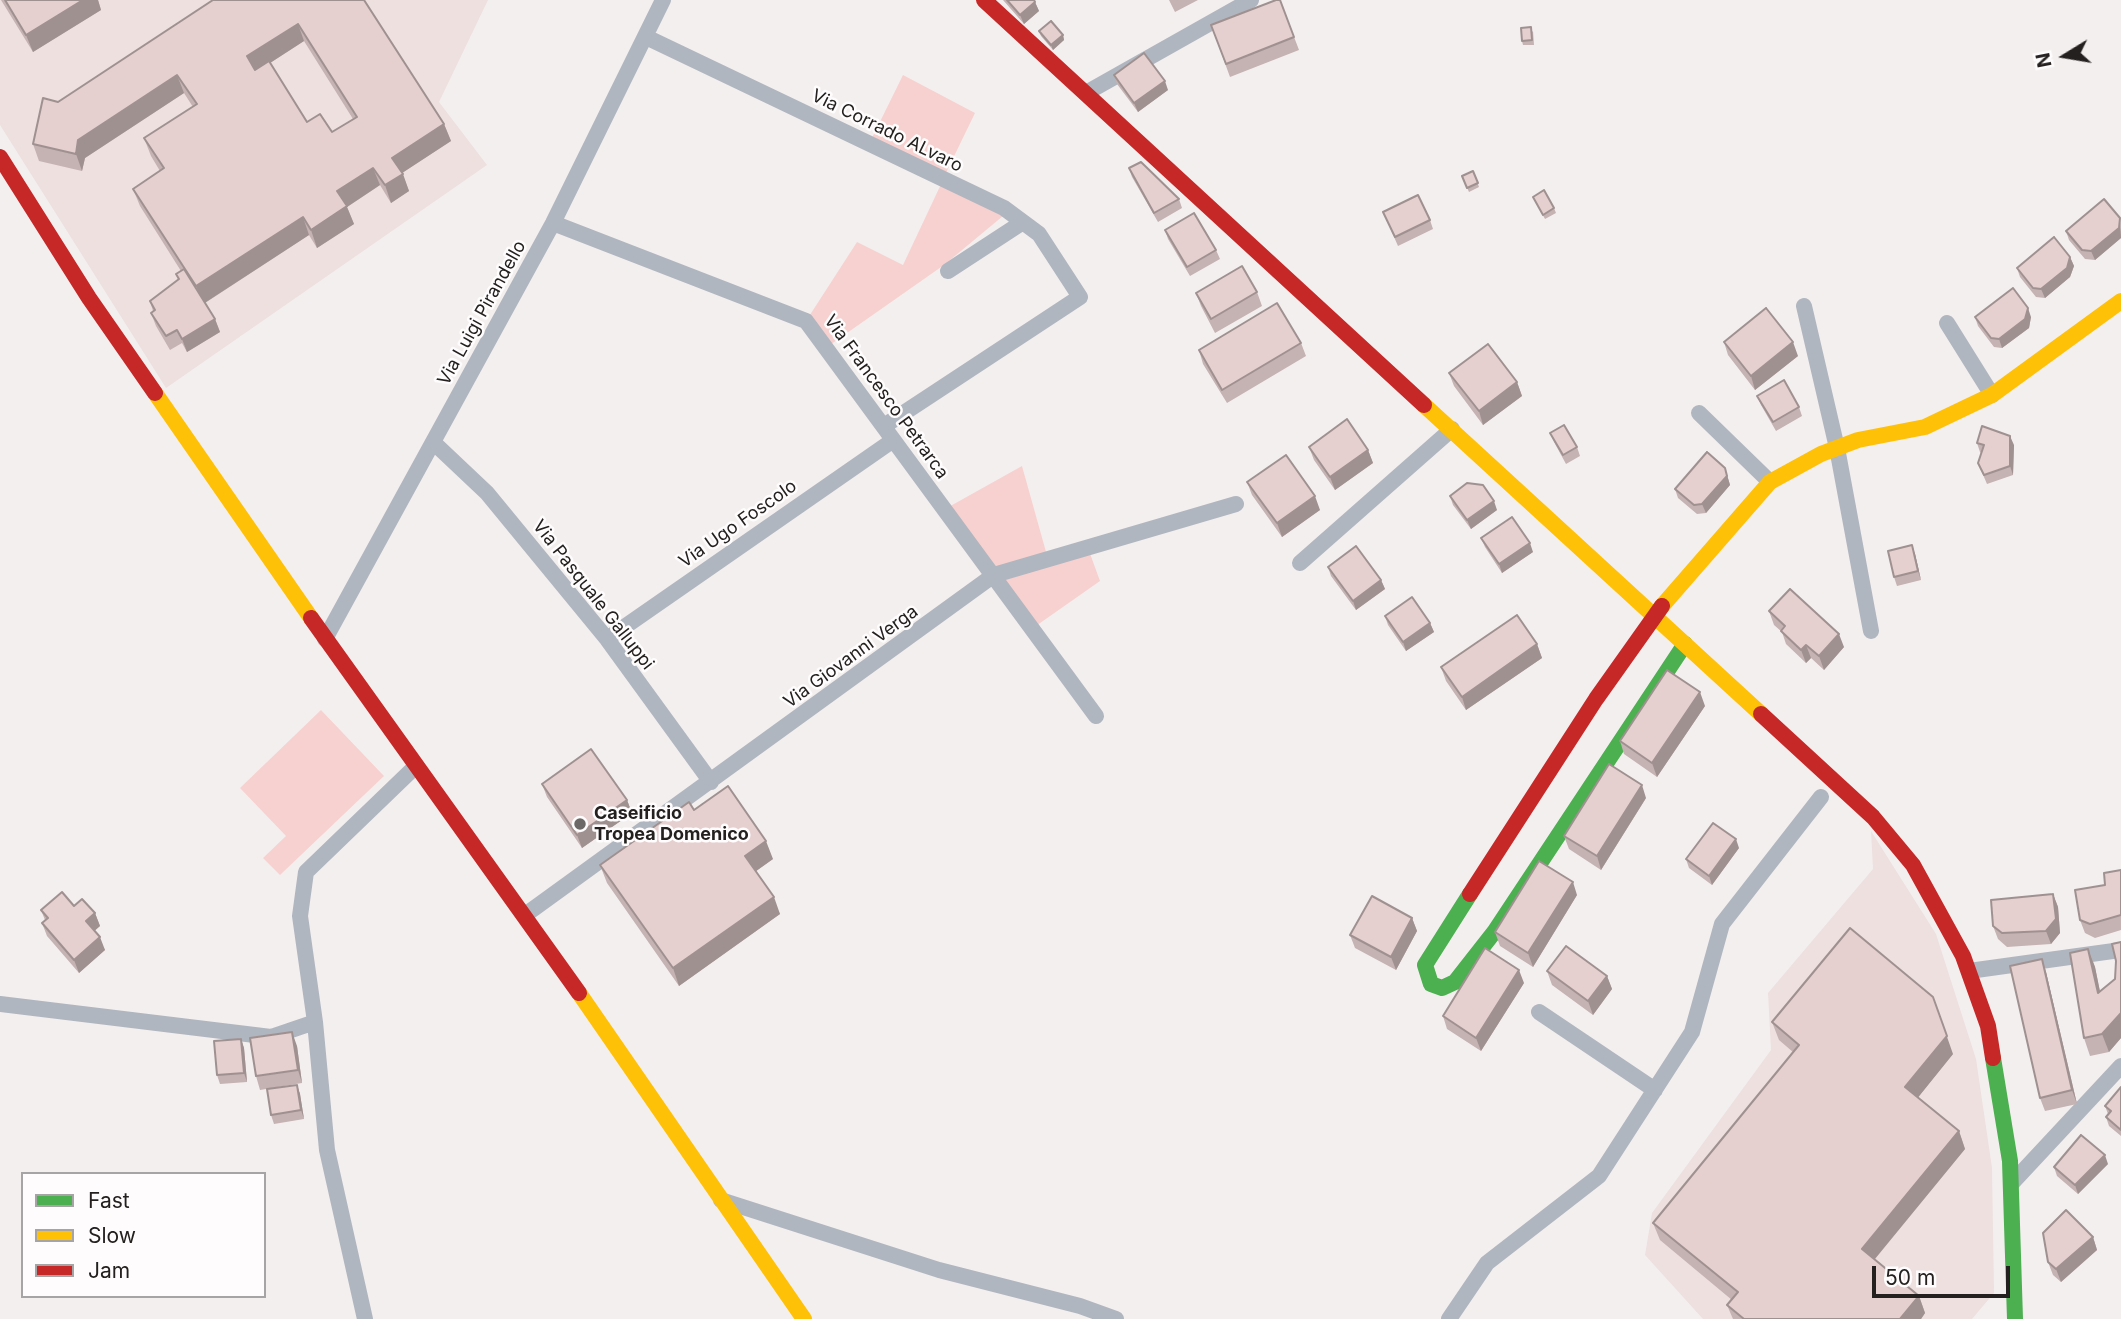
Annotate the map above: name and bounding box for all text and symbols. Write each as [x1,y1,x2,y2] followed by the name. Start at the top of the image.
[2030,21,2100,91] north arrow
[2031,51,2057,69] text: N
[808,85,966,177] street label: Via Corrado ALvaro
[433,237,531,389] street label: Via Luigi Pirandello
[819,311,953,483] street label: Via Francesco Petrarca
[675,475,801,573] street label: Via Ugo Foscolo
[528,516,658,674] street label: Via Pasquale Galluppi
[780,601,922,713] street label: Via Giovanni Verga
[594,803,749,846] place label: Caseificio Tropea Domenico
[572,816,588,832] marker: Caseificio Tropea Domenico
[21,1172,266,1298] legend
[88,1188,130,1213] text: Fast
[88,1223,136,1248] text: Slow
[1876,1252,2014,1296] scale bar
[88,1258,130,1283] text: Jam
[1885,1265,1935,1290] text: 50 m

